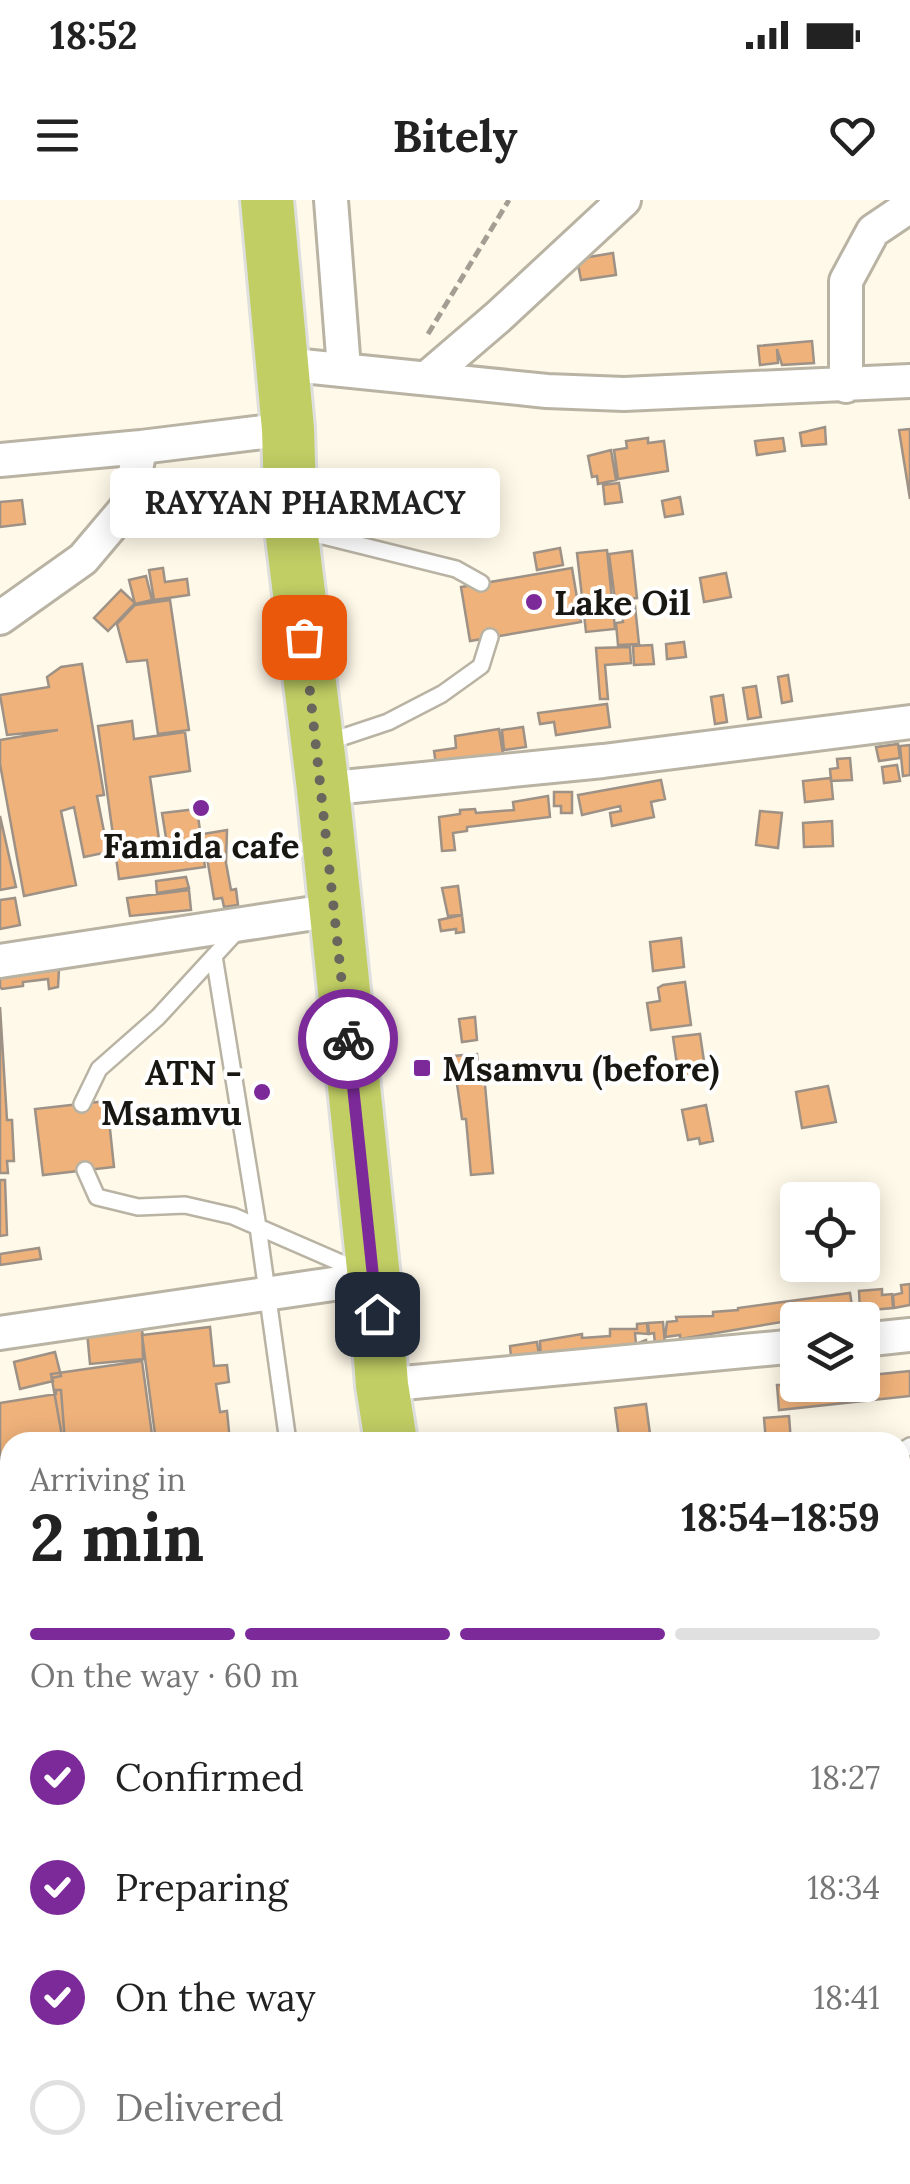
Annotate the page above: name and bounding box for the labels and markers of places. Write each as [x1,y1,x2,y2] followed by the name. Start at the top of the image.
[109,467,499,537] callout: RAYYAN PHARMACY
[554,580,691,625] place label: Lake Oil
[523,591,545,613] marker: Lake Oil
[262,595,347,680] pin
[190,797,212,819] marker: Famida cafe
[103,823,299,868] place label: Famida cafe
[442,1046,719,1091] place label: Msamvu (before)
[101,1050,242,1135] place label: ATN - Msamvu
[411,1057,433,1079] marker: Msamvu (before)
[251,1081,273,1103] marker: ATN - Msamvu
[335,1272,420,1357] pin

